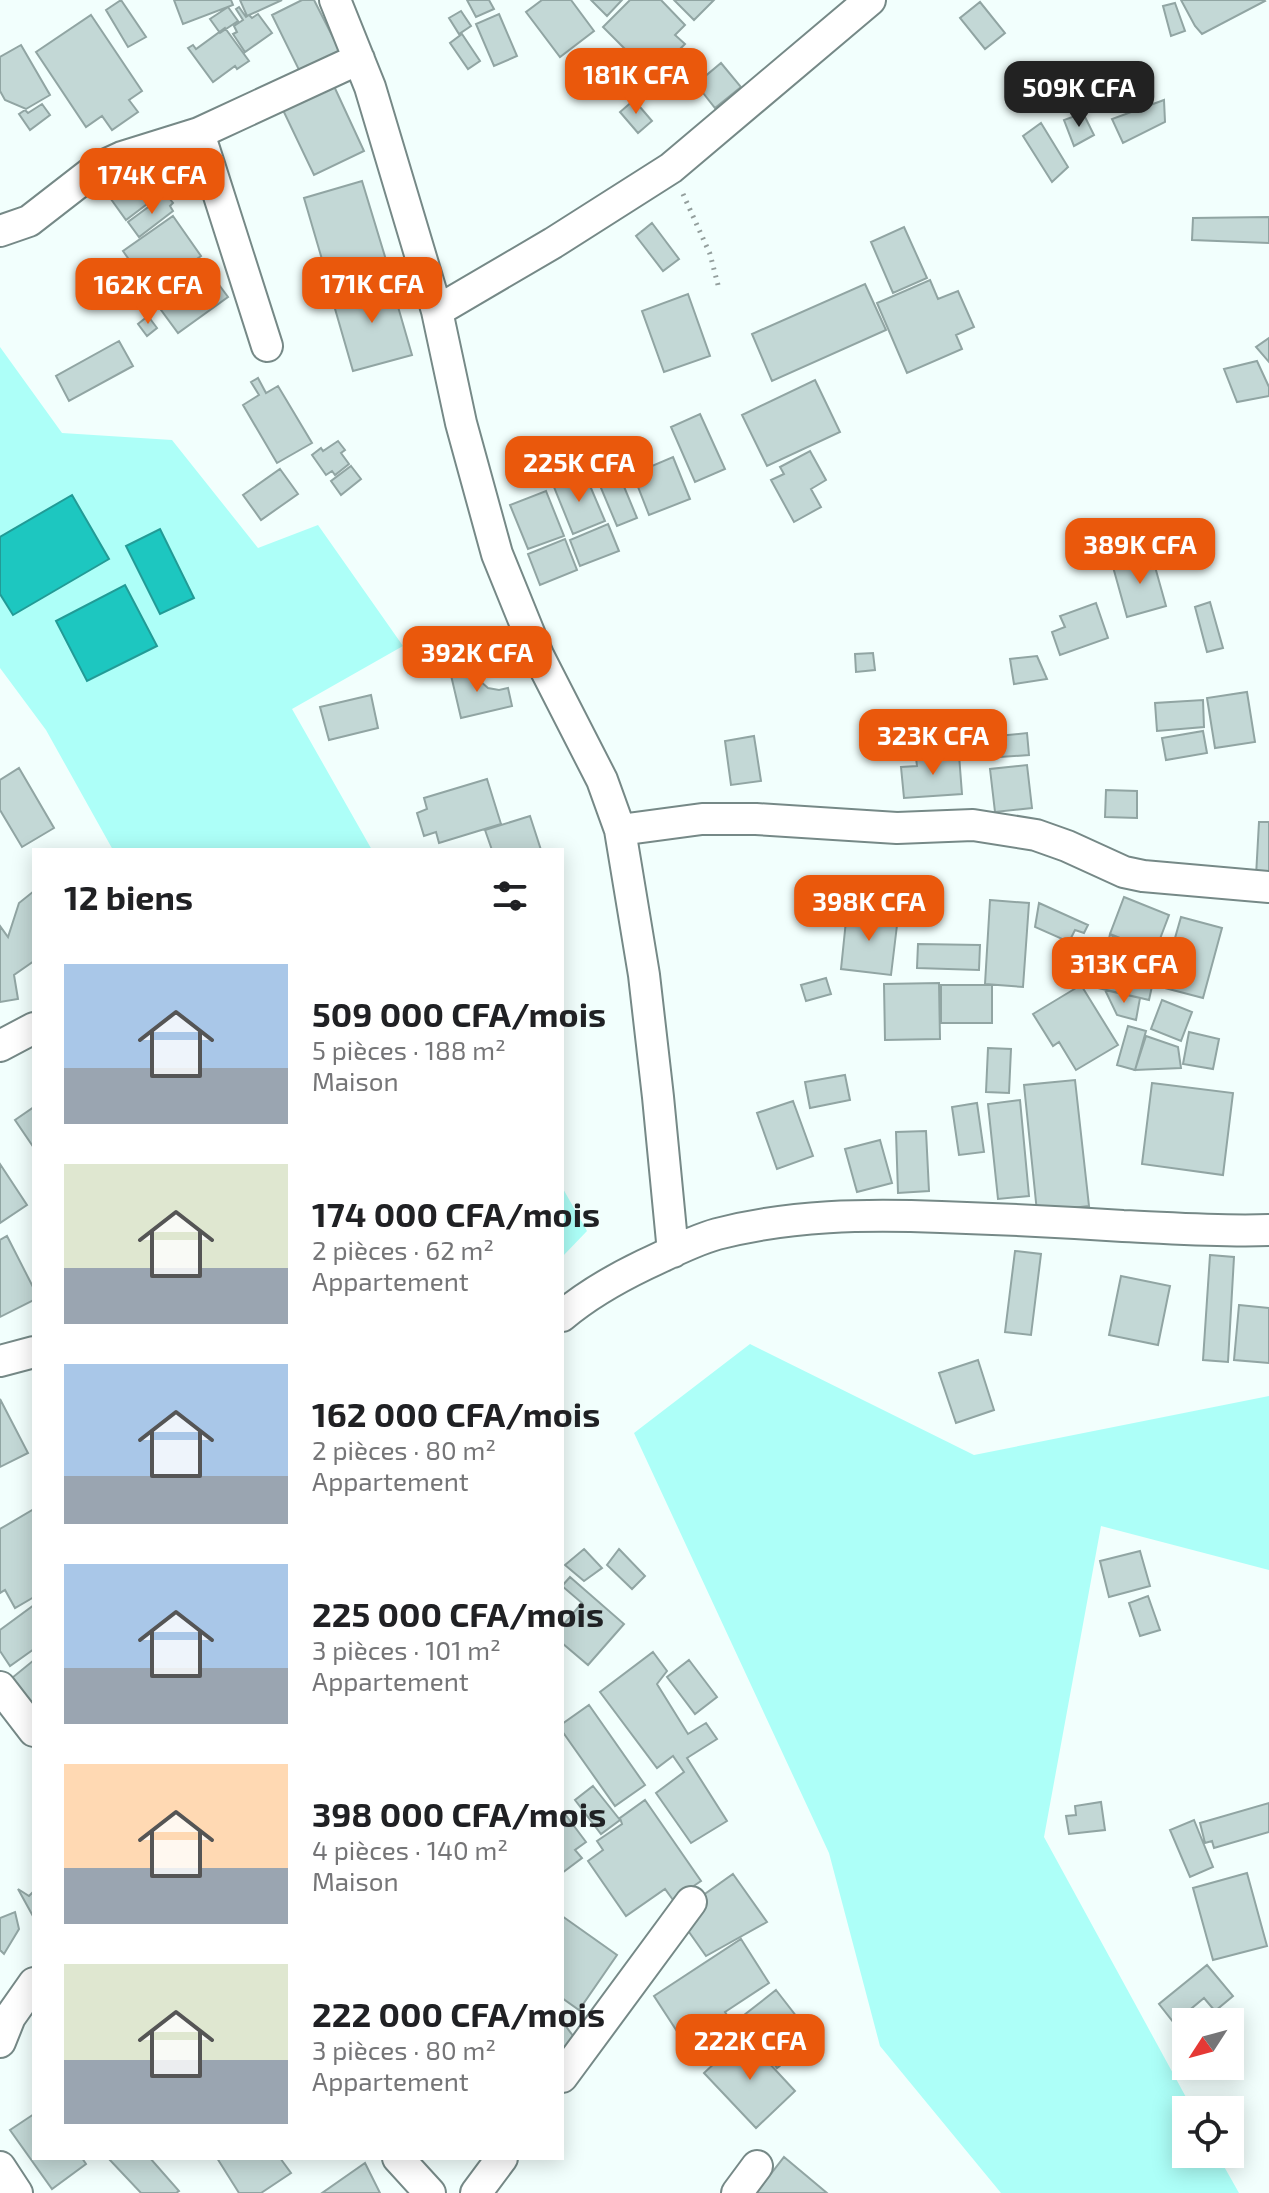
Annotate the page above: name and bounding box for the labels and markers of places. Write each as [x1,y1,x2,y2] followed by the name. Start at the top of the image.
[553,48,719,116] pin: 181K CFA
[996,61,1162,129] pin: 509K CFA
[69,148,235,216] pin: 174K CFA
[289,257,455,325] pin: 171K CFA
[65,258,231,326] pin: 162K CFA
[496,436,662,504] pin: 225K CFA
[1057,518,1223,586] pin: 389K CFA
[394,626,560,694] pin: 392K CFA
[850,709,1016,777] pin: 323K CFA
[786,875,952,943] pin: 398K CFA
[1041,937,1207,1005] pin: 313K CFA
[667,2014,833,2082] pin: 222K CFA

